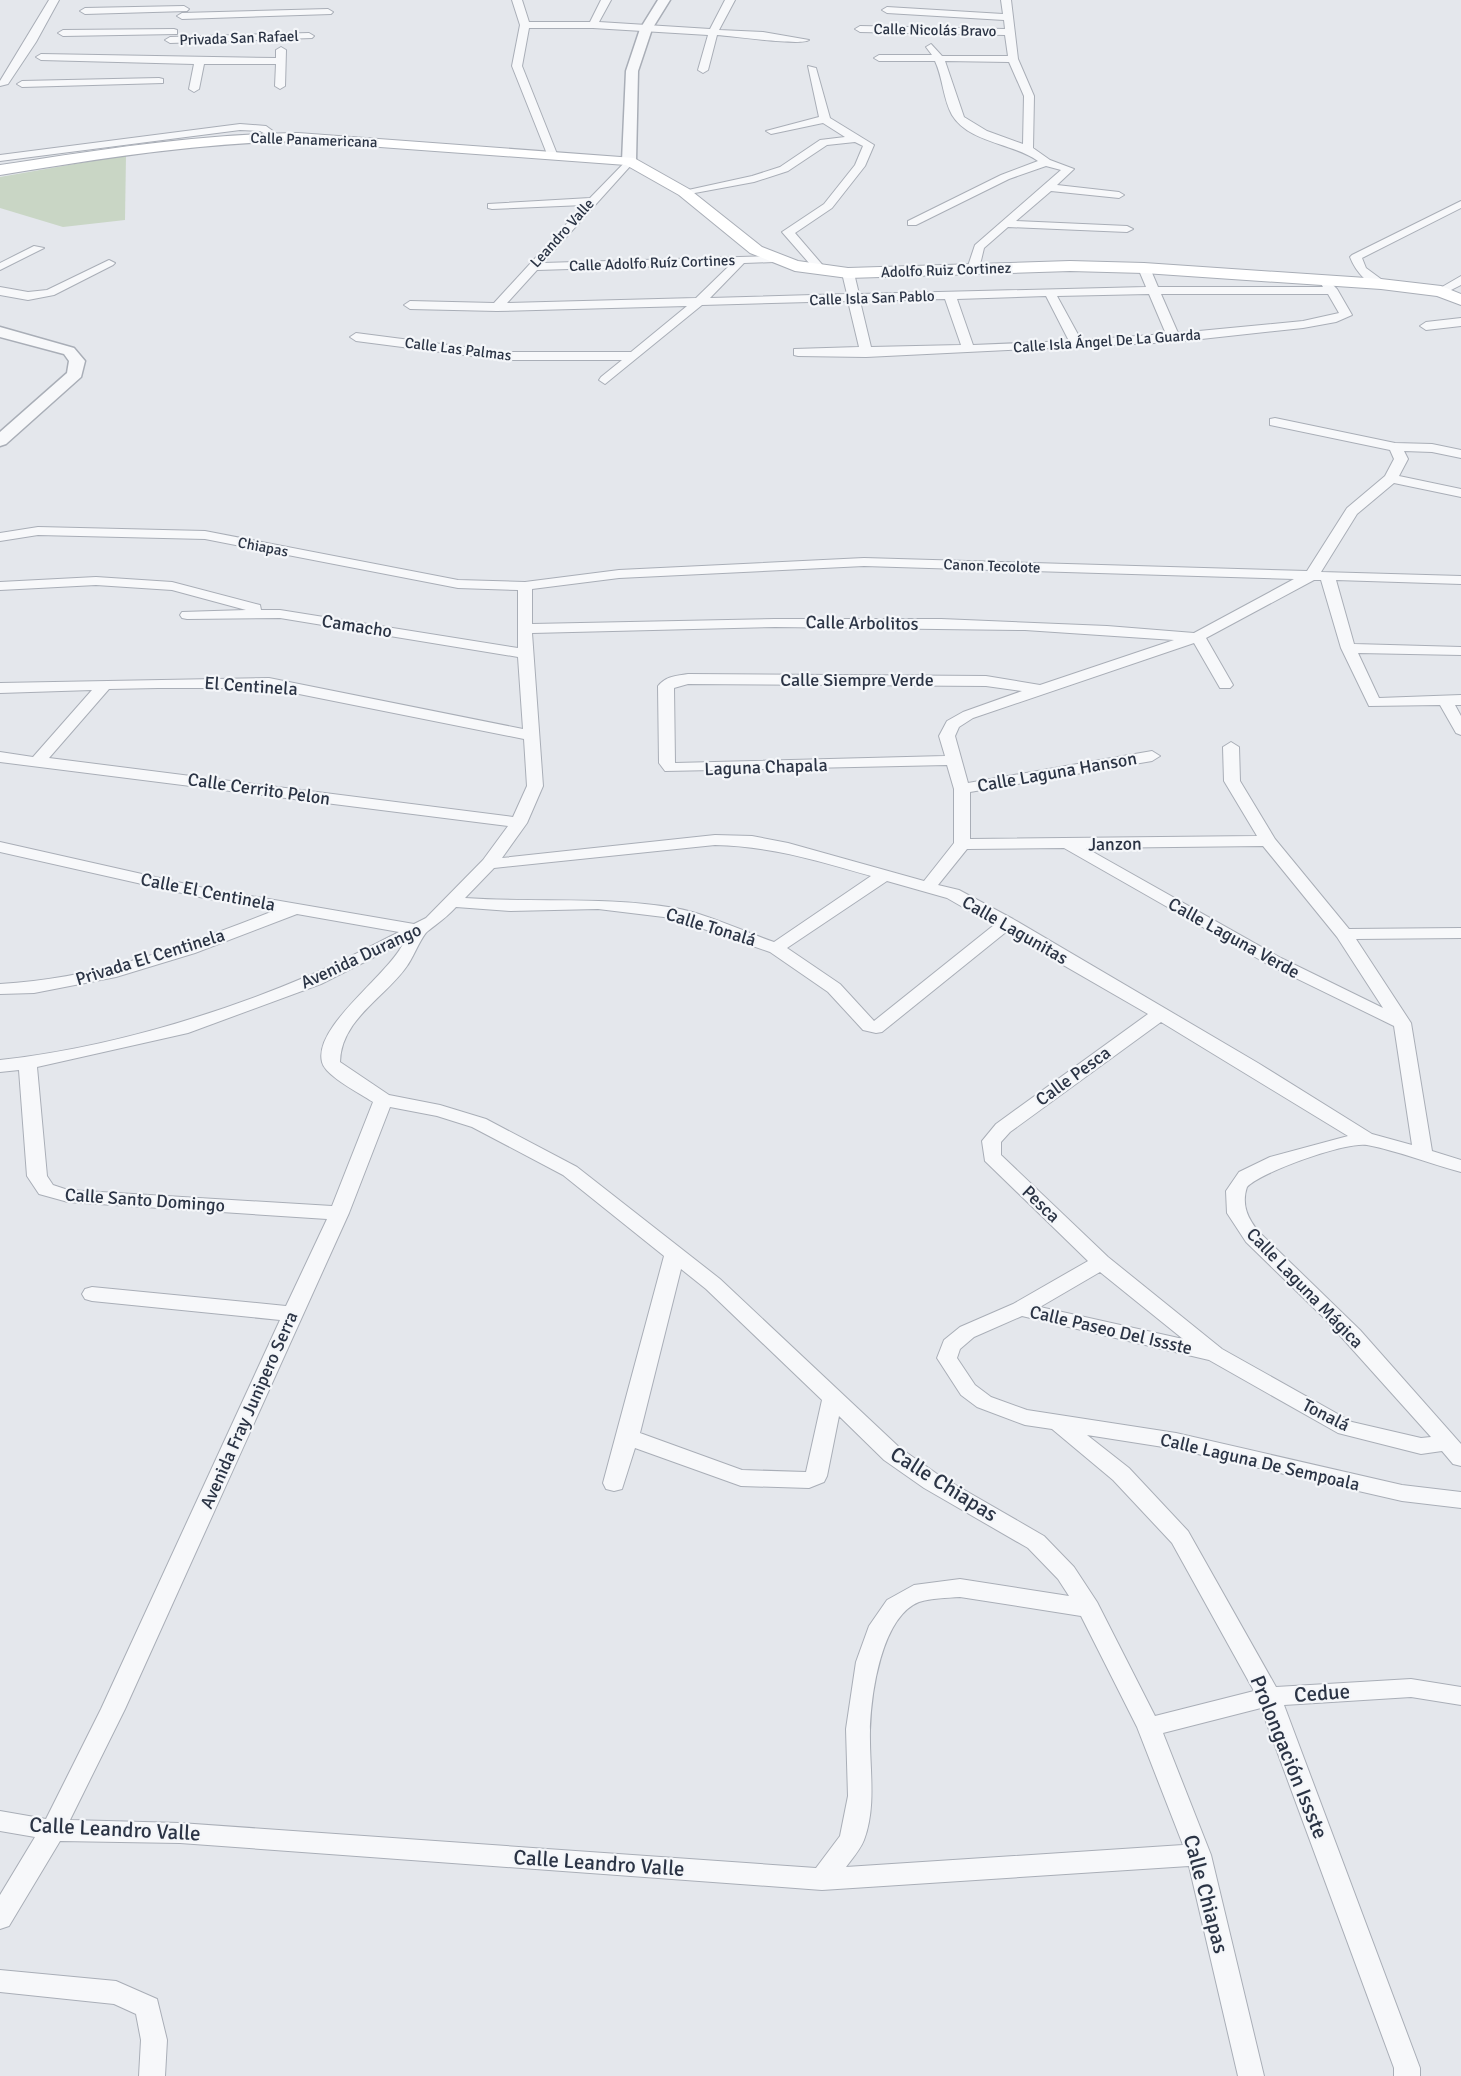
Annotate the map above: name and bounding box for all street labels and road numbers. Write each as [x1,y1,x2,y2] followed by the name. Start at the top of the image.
[873,20,997,40] street label: Calle Nicolás Bravo
[179,27,299,49] street label: Privada San Rafael
[250,129,378,151] street label: Calle Panamericana
[526,195,598,271] street label: Leandro Valle
[569,251,736,275] street label: Calle Adolfo Ruíz Cortines
[881,259,1012,281] street label: Adolfo Ruiz Cortinez
[809,287,935,309] street label: Calle Isla San Pablo
[1012,324,1201,357] street label: Calle Isla Ángel De La Guarda
[404,334,513,365] street label: Calle Las Palmas
[236,533,290,561] street label: Chiapas
[943,555,1041,577] street label: Canon Tecolote
[320,610,394,642] street label: Camacho
[805,611,919,635] street label: Calle Arbolitos
[780,669,934,691] street label: Calle Siempre Verde
[204,672,298,700] street label: El Centinela
[975,747,1139,797] street label: Calle Laguna Hanson
[704,754,828,780] street label: Laguna Chapala
[186,768,332,810] street label: Calle Cerrito Pelon
[1088,833,1142,855] street label: Janzon
[139,868,277,916] street label: Calle El Centinela
[958,891,1072,969] street label: Calle Lagunitas
[1164,893,1304,983] street label: Calle Laguna Verde
[663,903,759,951] street label: Calle Tonalá
[297,918,425,994] street label: Avenida Durango
[73,924,227,990] street label: Privada El Centinela
[1031,1041,1115,1111] street label: Calle Pesca
[1017,1181,1065,1227] street label: Pesca
[64,1183,226,1217] street label: Calle Santo Domingo
[1242,1223,1368,1353] street label: Calle Laguna Mágica
[1028,1301,1194,1359] street label: Calle Paseo Del Issste
[195,1308,303,1512] street label: Avenida Fray Junipero Serra
[1299,1394,1353,1436] street label: Tonalá
[1158,1428,1362,1496] street label: Calle Laguna De Sempoala
[886,1441,1002,1527] street label: Calle Chiapas
[1244,1671,1334,1843] street label: Prolongación Issste
[1293,1678,1351,1708] street label: Cedue
[29,1812,201,1846] street label: Calle Leandro Valle
[1178,1832,1234,1956] street label: Calle Chiapas
[513,1844,685,1882] street label: Calle Leandro Valle

